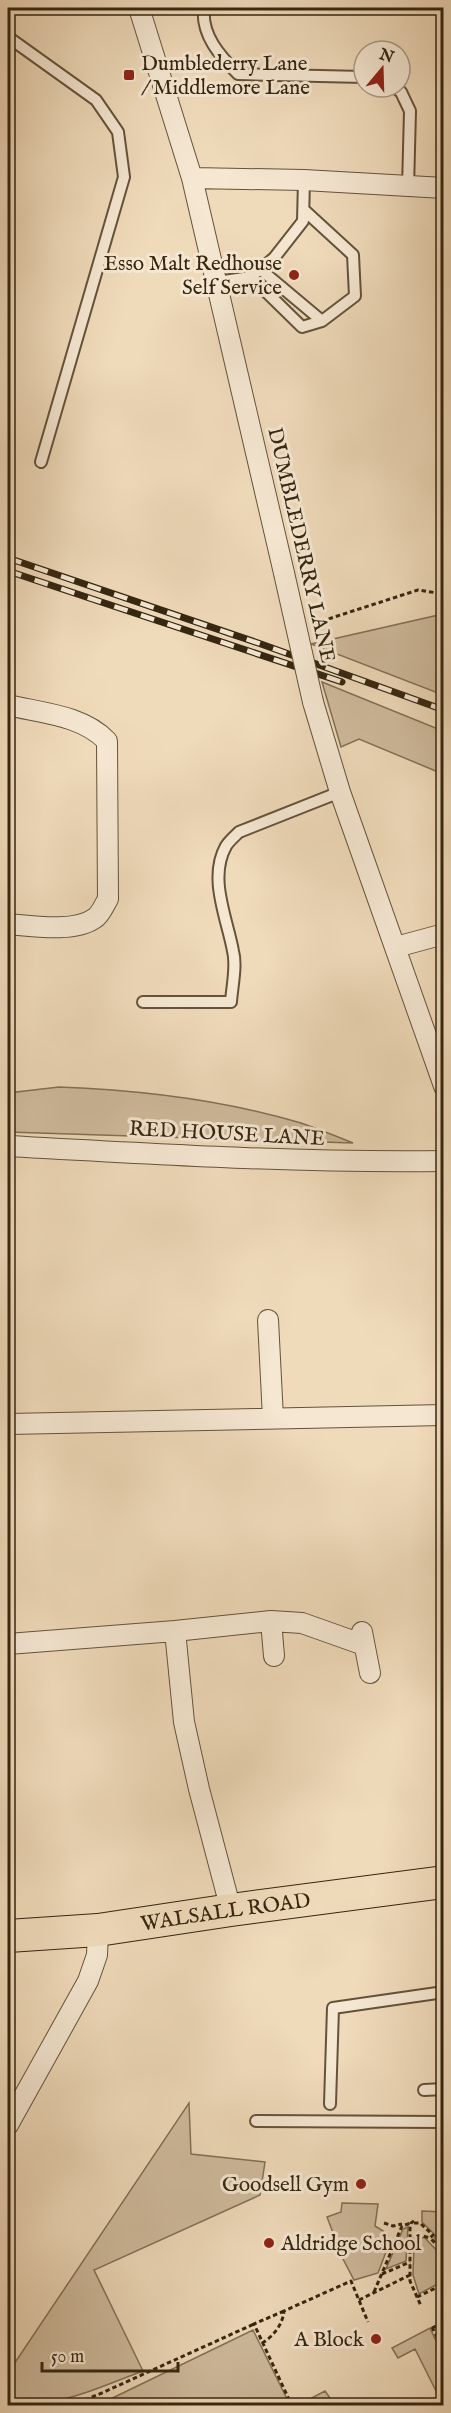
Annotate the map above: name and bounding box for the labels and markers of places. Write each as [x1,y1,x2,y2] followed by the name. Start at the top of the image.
[141,51,310,102] place label: Dumblederry Lane / Middlemore Lane
[122,68,136,82] marker: Dumblederry Lane / Middlemore Lane
[103,251,282,302] place label: Esso Malt Redhouse Self Service
[287,268,301,282] marker: Esso Malt Redhouse Self Service
[222,2172,349,2199] place label: Goodsell Gym
[354,2177,368,2191] marker: Goodsell Gym
[280,2231,422,2258] place label: Aldridge School
[262,2236,276,2250] marker: Aldridge School
[293,2327,365,2354] place label: A Block
[369,2332,383,2346] marker: A Block

